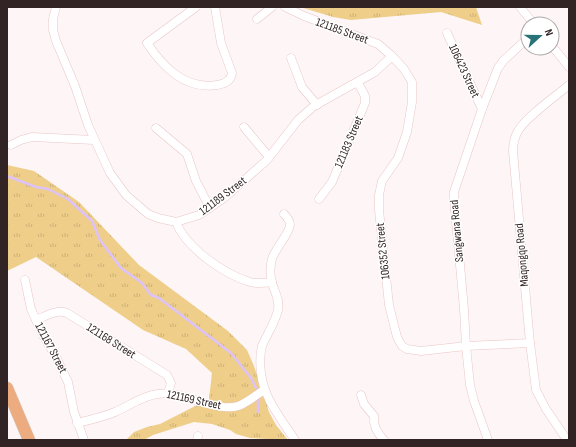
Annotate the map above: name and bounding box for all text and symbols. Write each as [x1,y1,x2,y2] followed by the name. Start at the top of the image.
[314,15,371,48] street label: 121185 Street
[520,16,560,56] north arrow
[542,28,556,38] text: N
[445,42,483,100] street label: 106423 Street
[331,113,367,170] street label: 121183 Street
[196,173,250,219] street label: 121189 Street
[447,199,467,263] street label: Sangwana Road
[373,222,393,280] street label: 106352 Street
[512,223,532,287] street label: Maqongqo Road
[31,320,71,376] street label: 121167 Street
[84,320,139,362] street label: 121168 Street
[165,387,223,413] street label: 121169 Street

